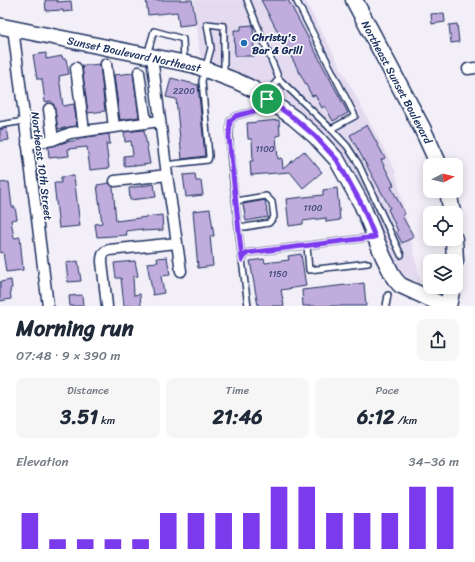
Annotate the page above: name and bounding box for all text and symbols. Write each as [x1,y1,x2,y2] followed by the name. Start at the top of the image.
[356,17,438,148] street label: Northeast Sunset Boulevard
[251,28,303,60] place label: Christy's Bar & Grill
[65,31,203,78] street label: Sunset Boulevard Northeast
[239,38,249,48] marker: Christy's Bar & Grill
[250,82,284,116] pin
[173,83,195,99] house number: 2200
[256,88,278,110] icon: arrive
[25,111,58,222] street label: Northeast 10th Street
[255,141,275,157] house number: 1100
[423,158,463,198] north arrow
[423,158,463,294] map controls
[303,200,323,216] house number: 1100
[423,206,463,246] button: locate
[423,254,463,294] button: layers
[269,266,288,282] house number: 1150
[16,309,134,348] text: Morning run
[417,319,459,361] button: share
[16,344,120,367] text: 07:48 · 9 × 390 m
[67,381,109,400] text: Distance
[226,381,249,400] text: Time
[375,381,399,400] text: Pace
[60,400,98,435] text: 3.51
[212,400,263,435] text: 21:46
[357,400,395,435] text: 6:12
[98,411,115,430] text: km
[395,411,417,430] text: /km
[16,450,69,473] text: Elevation
[408,450,459,473] text: 34–36 m

